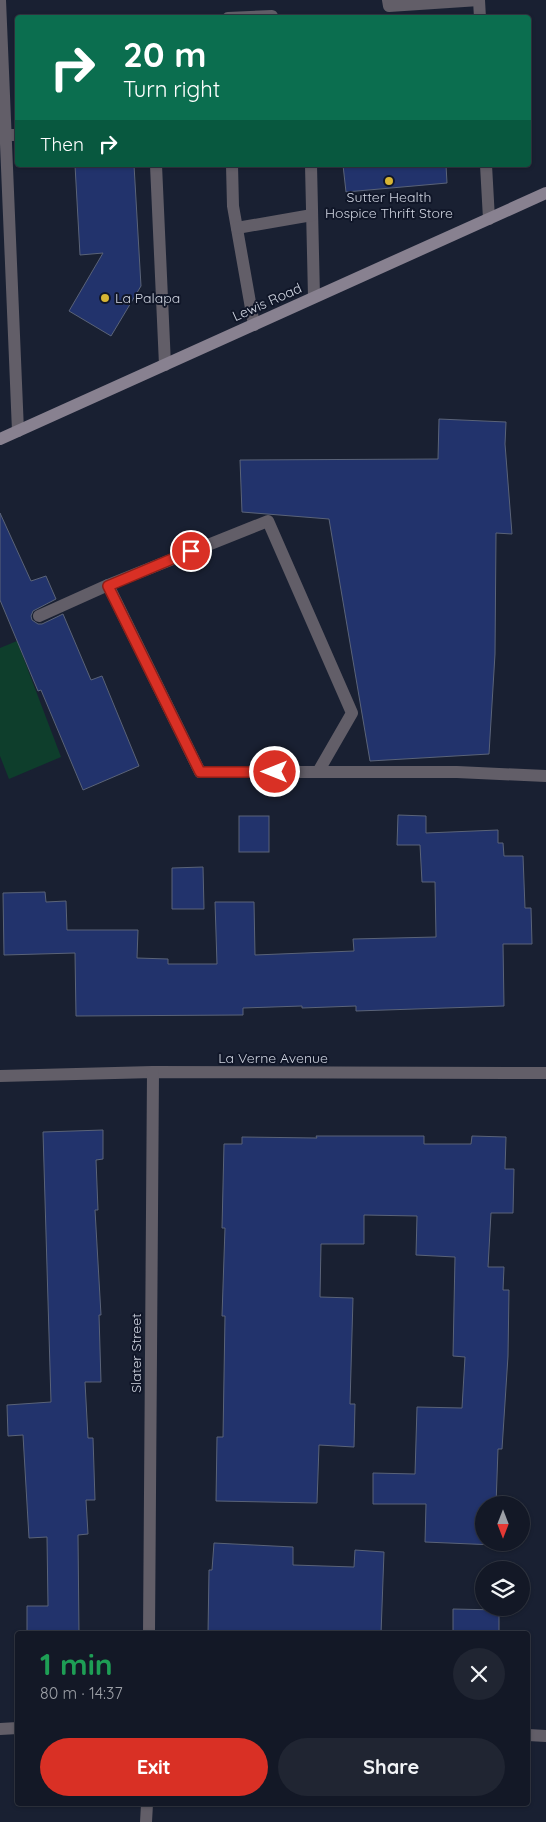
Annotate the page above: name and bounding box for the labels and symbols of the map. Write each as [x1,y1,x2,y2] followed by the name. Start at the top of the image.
[383,175,395,187] marker: Sutter Health Hospice Thrift Store
[325,188,453,222] place label: Sutter Health Hospice Thrift Store
[230,279,304,325] street label: Lewis Road
[115,289,180,307] place label: La Palapa
[99,292,111,304] marker: La Palapa
[170,530,212,572] pin
[248,745,300,797] position arrow
[218,1049,328,1067] street label: La Verne Avenue
[127,1313,145,1393] street label: Slater Street
[475,1496,530,1551] north arrow

